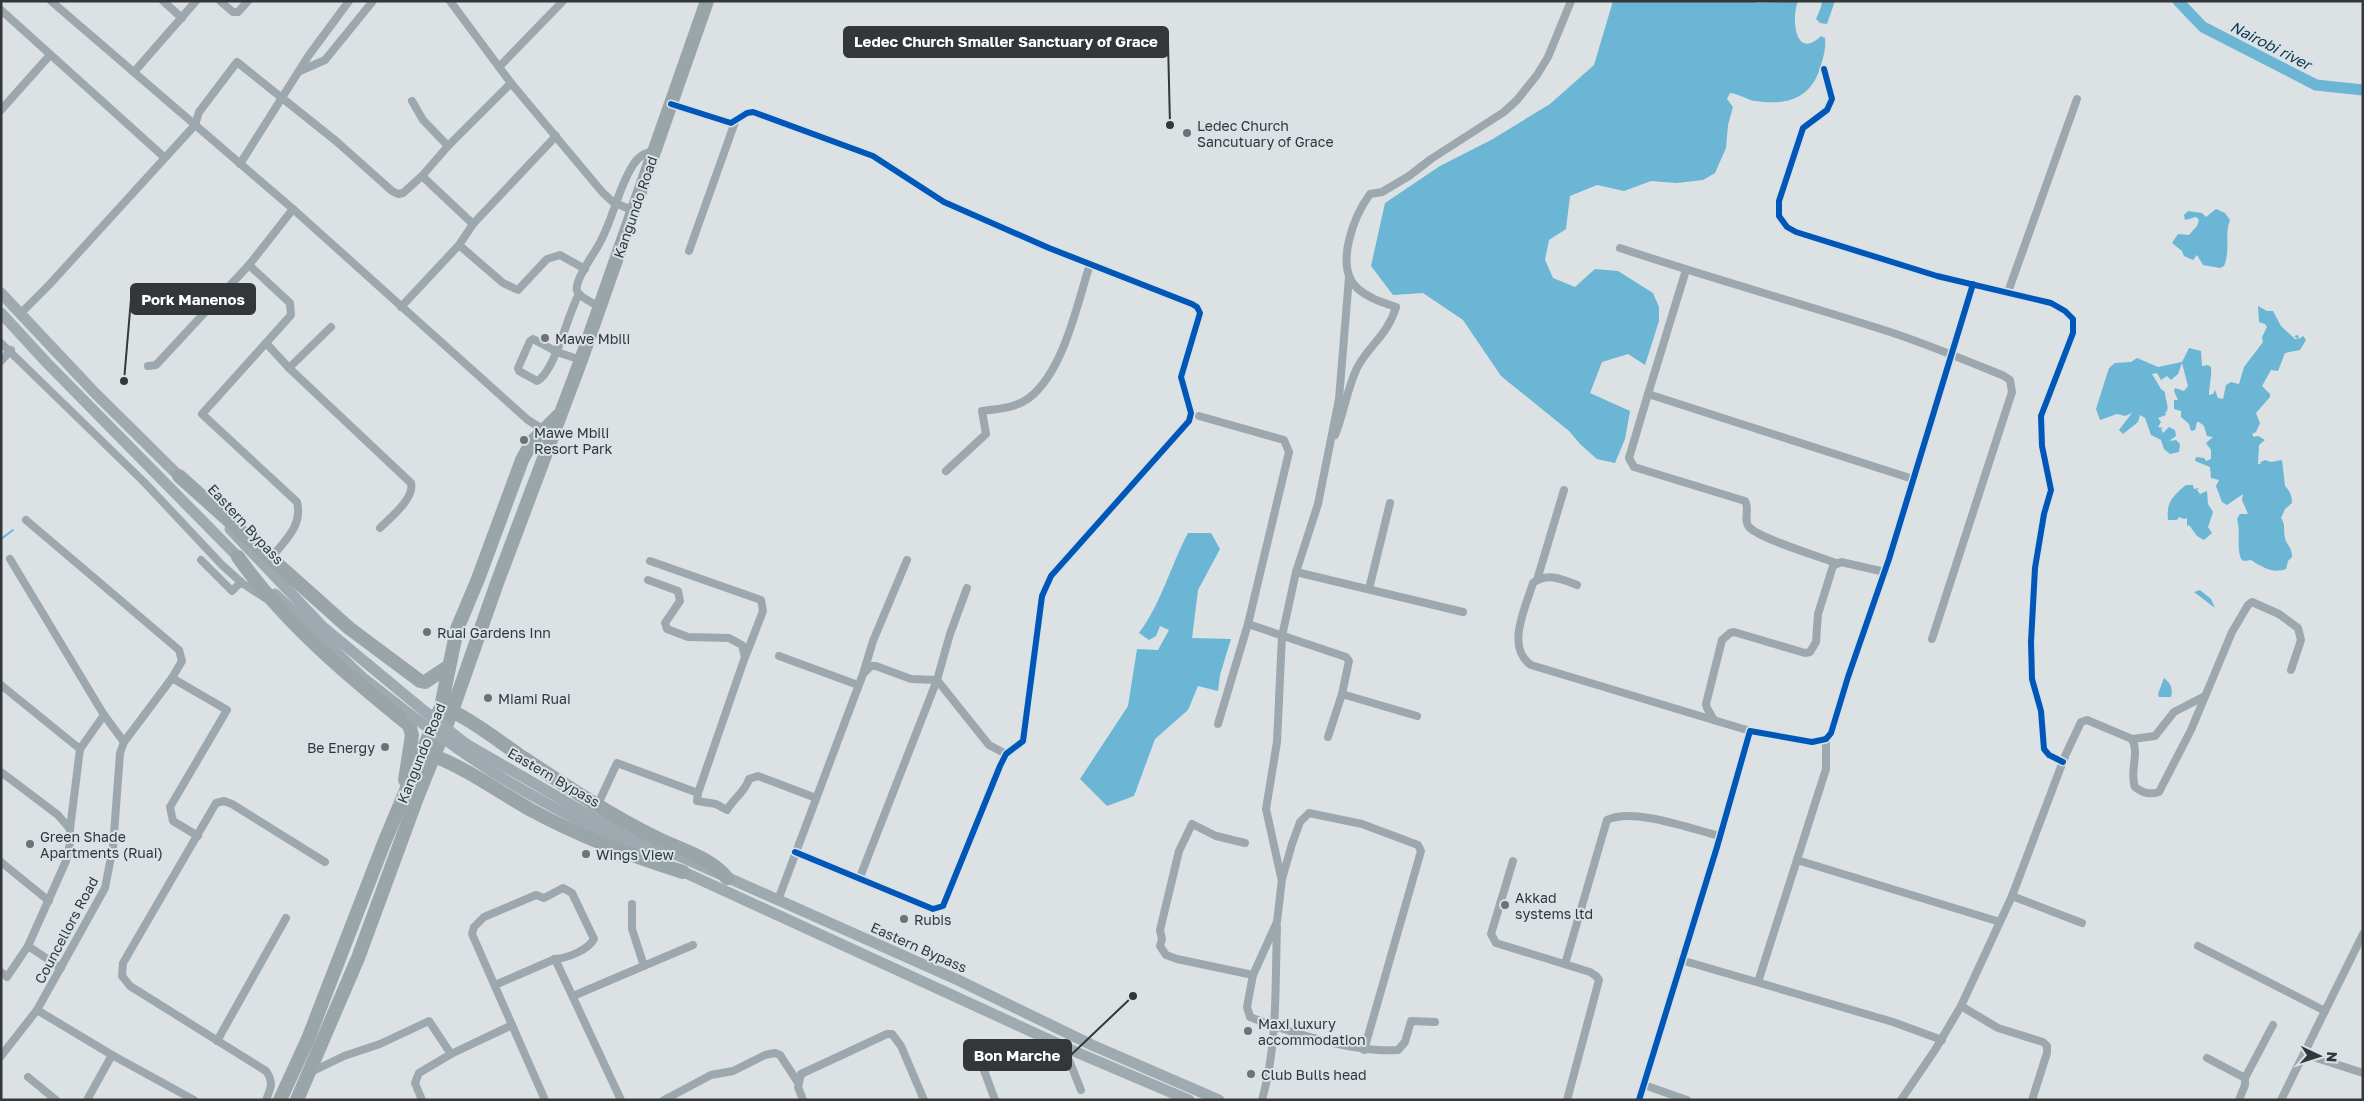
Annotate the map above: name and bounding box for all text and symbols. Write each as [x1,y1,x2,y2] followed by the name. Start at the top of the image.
[2228,17,2316,74] water label: Nairobi river
[844,27,1168,57] callout: Ledec Church Smaller Sanctuary of Grace
[854,32,1158,50] text: Ledec Church Smaller Sanctuary of Grace
[1197,117,1334,150] place label: Ledec Church Sancutuary of Grace
[1181,127,1193,139] marker: Ledec Church Sancutuary of Grace
[610,154,660,260] street label: Kangundo Road
[131,284,255,314] callout: Pork Manenos
[141,290,245,308] text: Pork Manenos
[555,330,630,347] place label: Mawe Mbili
[539,332,551,344] marker: Mawe Mbili
[534,424,613,457] place label: Mawe Mbili Resort Park
[518,434,530,446] marker: Mawe Mbili Resort Park
[205,480,287,568] street label: Eastern Bypass
[437,624,551,641] place label: Ruai Gardens Inn
[421,626,433,638] marker: Ruai Gardens Inn
[498,690,571,707] place label: Miami Ruai
[482,692,494,704] marker: Miami Ruai
[393,700,449,806] street label: Kangundo Road
[307,739,375,756] place label: Be Energy
[379,741,391,753] marker: Be Energy
[505,744,603,810] street label: Eastern Bypass
[40,828,163,861] place label: Green Shade Apartments (Ruai)
[24,838,36,850] marker: Green Shade Apartments (Ruai)
[596,846,674,863] place label: Wings View
[580,848,592,860] marker: Wings View
[31,874,101,986] street label: Councellors Road
[1515,889,1593,922] place label: Akkad systems ltd
[1499,899,1511,911] marker: Akkad systems ltd
[914,911,952,928] place label: Rubis
[898,913,910,925] marker: Rubis
[868,918,970,976] street label: Eastern Bypass
[1258,1015,1366,1048] place label: Maxi luxury accommodation
[1242,1025,1254,1037] marker: Maxi luxury accommodation
[2294,1031,2344,1081] north arrow
[964,1040,1071,1070] callout: Bon Marche
[974,1046,1060,1064] text: Bon Marche
[2324,1051,2341,1063] text: N
[1261,1066,1367,1083] place label: Club Bulls head
[1245,1068,1257,1080] marker: Club Bulls head

